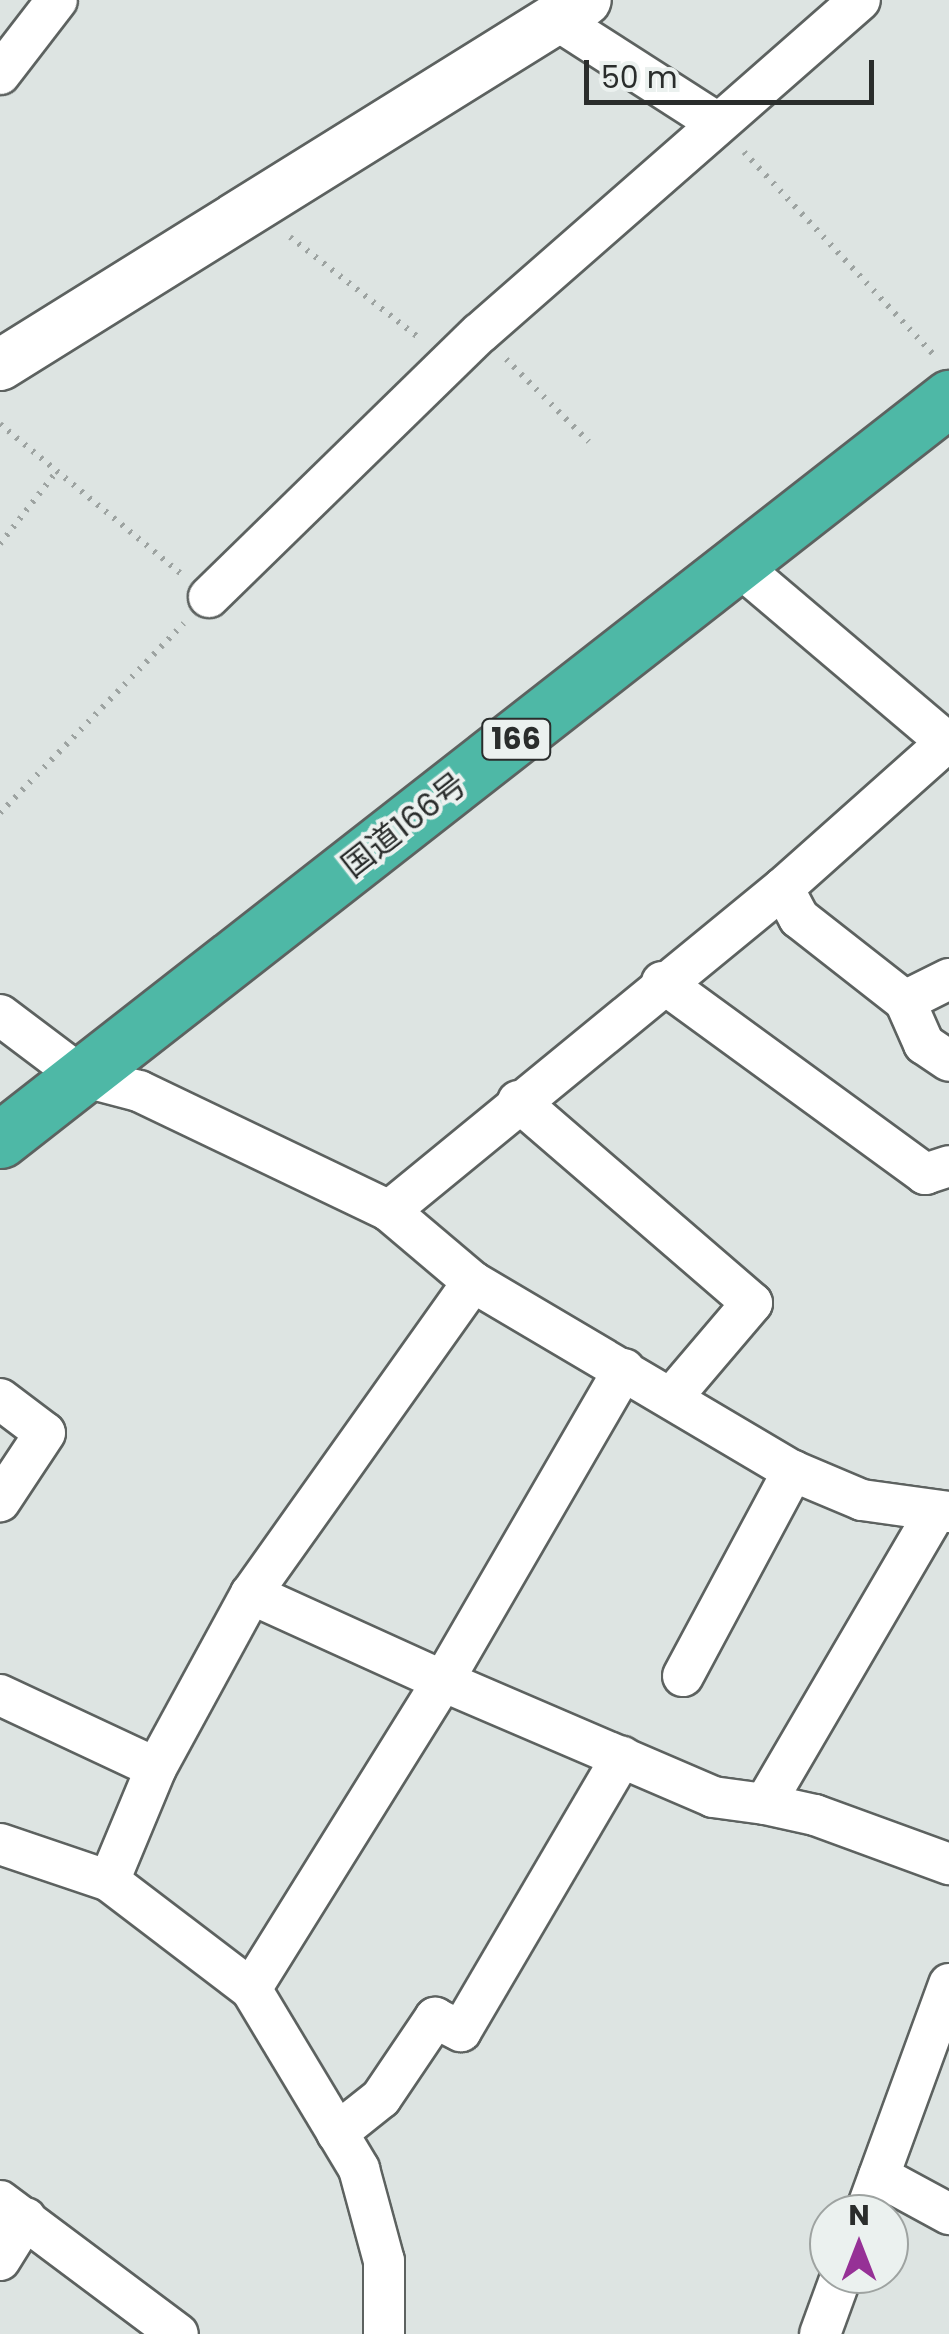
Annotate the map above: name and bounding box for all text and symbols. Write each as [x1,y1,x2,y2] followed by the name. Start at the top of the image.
[589,40,879,102] scale bar
[601,56,678,99] text: 50 m
[481,714,551,764] road number: 166
[334,765,474,885] street label: 国道166号
[809,2194,909,2294] north arrow
[848,2196,870,2235] text: N

